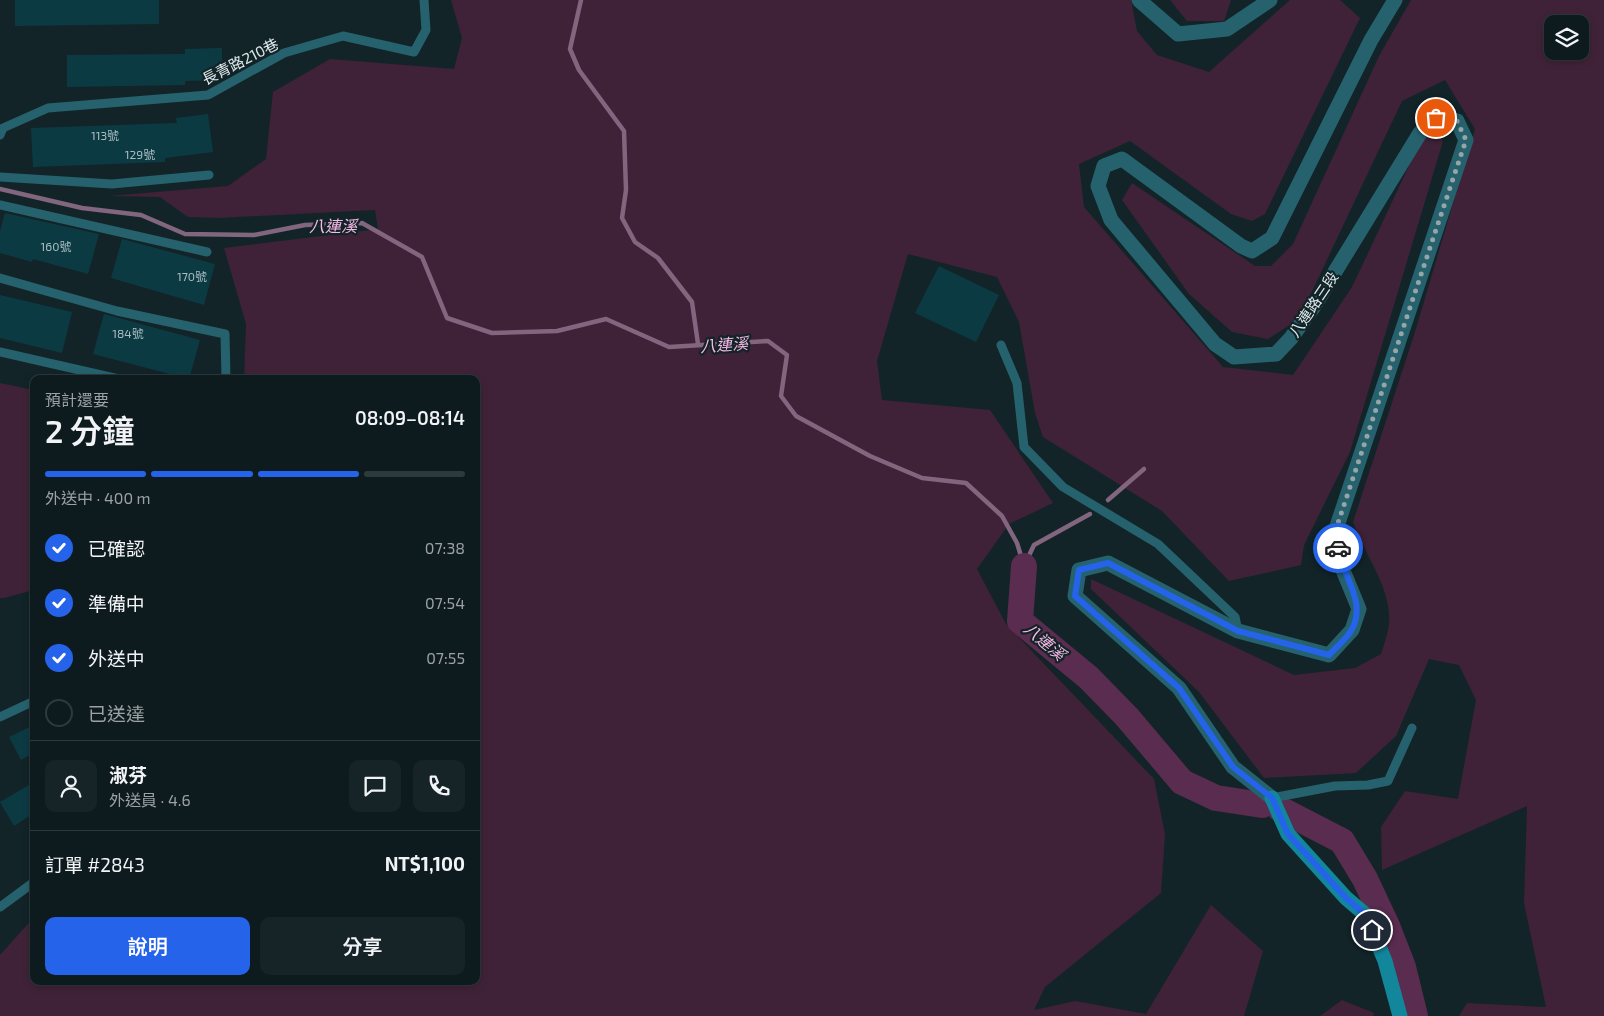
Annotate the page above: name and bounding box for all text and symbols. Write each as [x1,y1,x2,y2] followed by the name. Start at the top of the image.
[1544,15,1589,60] map controls
[1544,15,1589,60] button: layers
[199,34,281,88] street label: 長青路210巷
[1415,97,1457,139] pin
[1422,104,1450,132] icon: bag
[91,128,119,142] house number: 113號
[125,147,155,161] house number: 129號
[309,216,359,235] water label: 八連溪
[41,239,71,253] house number: 160號
[1285,268,1341,340] street label: 八連路三段
[177,269,207,283] house number: 170號
[112,326,144,340] house number: 184號
[699,333,751,355] water label: 八連溪
[45,390,109,409] text: 預計還要
[355,406,465,429] text: 08:09–08:14
[45,411,134,449] text: 2 分鐘
[45,488,151,507] text: 外送中 · 400 m
[1313,523,1363,573] courier
[45,534,73,562] icon: check
[1324,534,1352,562] icon: car
[88,537,145,560] text: 已確認
[425,538,465,557] text: 07:38
[45,589,73,617] icon: check
[88,592,145,615] text: 準備中
[425,593,465,612] text: 07:54
[1021,618,1071,665] water label: 八連溪
[45,644,73,672] icon: check
[88,647,145,670] text: 外送中
[426,648,465,667] text: 07:55
[88,702,145,725] text: 已送達
[45,760,97,812] button: person
[349,760,401,812] button: chat
[413,760,465,812] button: phone
[109,763,147,786] text: 淑芬
[109,790,191,809] text: 外送員 · 4.6
[385,852,465,875] text: NT$1,100
[45,853,145,876] text: 訂單 #2843
[1351,909,1393,951] pin
[1358,916,1386,944] icon: home
[45,917,250,975] button: 說明
[260,917,465,975] button: 分享

